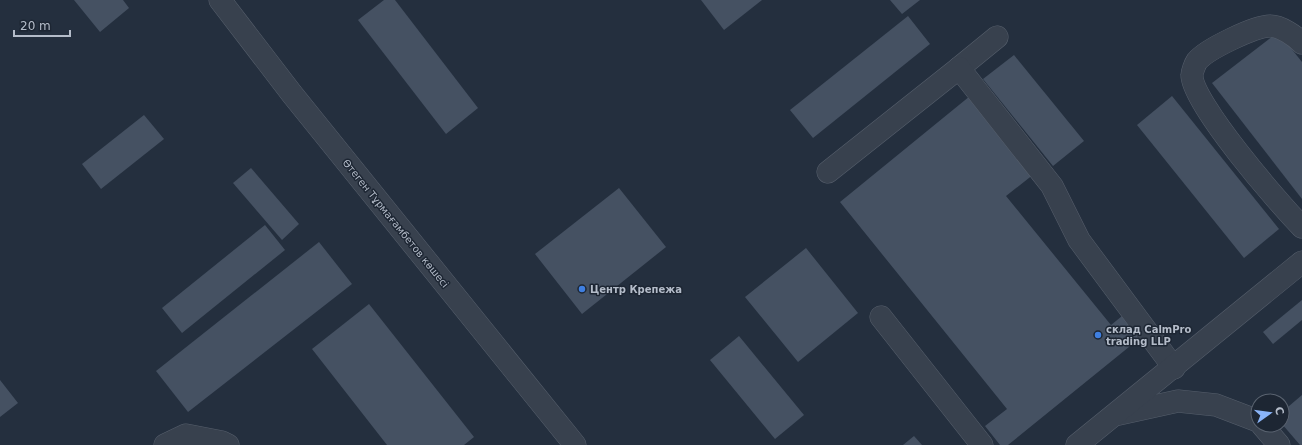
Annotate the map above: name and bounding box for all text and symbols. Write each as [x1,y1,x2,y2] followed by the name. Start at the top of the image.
[14,12,70,38] scale bar
[20,19,51,33] text: 20 m
[340,157,451,290] street label: Өтеген Тұрмағамбетов көшесі
[577,284,587,294] marker: Центр Крепежа
[590,284,682,295] place label: Центр Крепежа
[1106,324,1192,347] place label: склад CalmPro trading LLP
[1093,330,1103,340] marker: склад CalmPro trading LLP
[1250,393,1290,433] north arrow
[1272,405,1287,416] text: С

